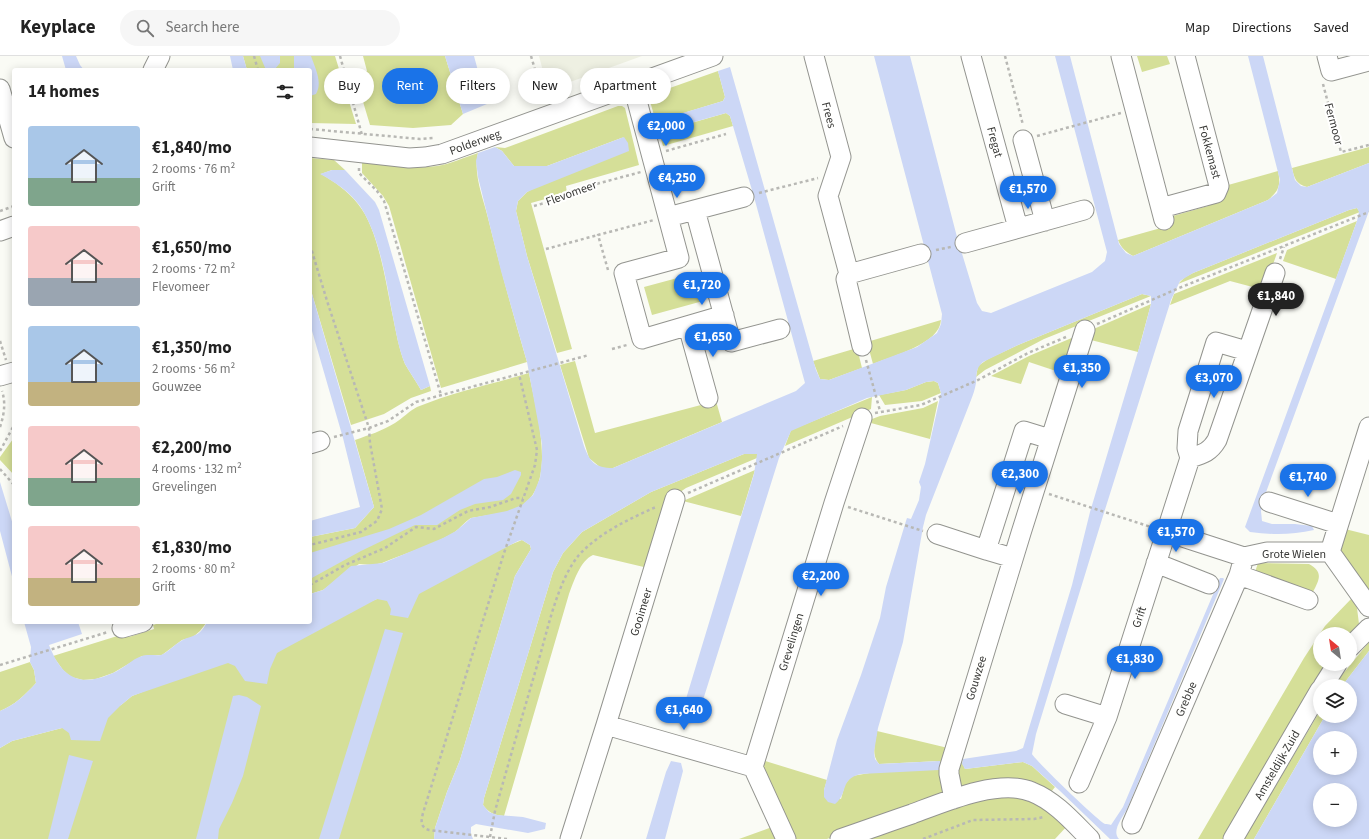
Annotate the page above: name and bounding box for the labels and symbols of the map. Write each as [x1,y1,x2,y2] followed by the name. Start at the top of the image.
[817,100,840,130] street label: Frees
[1320,101,1348,148] street label: Fermoor
[633,113,699,147] pin: €2,000
[1194,123,1225,181] street label: Fokkemast
[447,125,503,160] street label: Polderweg
[982,125,1007,159] street label: Fregat
[644,165,710,199] pin: €4,250
[543,176,600,211] street label: Flevomeer
[995,176,1061,210] pin: €1,570
[669,272,735,306] pin: €1,720
[1243,283,1309,317] pin: €1,840
[680,324,746,358] pin: €1,650
[1049,355,1115,389] pin: €1,350
[1181,365,1247,399] pin: €3,070
[987,461,1053,495] pin: €2,300
[1275,464,1341,498] pin: €1,740
[1143,519,1209,553] pin: €1,570
[1262,546,1326,563] street label: Grote Wielen
[788,563,854,597] pin: €2,200
[626,585,657,638] street label: Gooimeer
[1128,604,1151,630] street label: Grift
[775,611,808,673] street label: Grevelingen
[1313,627,1357,671] north arrow
[1102,646,1168,680] pin: €1,830
[962,654,991,703] street label: Gouwzee
[1171,679,1201,719] street label: Grebbe
[651,697,717,731] pin: €1,640
[1251,727,1304,803] street label: Amsteldijk-Zuid

